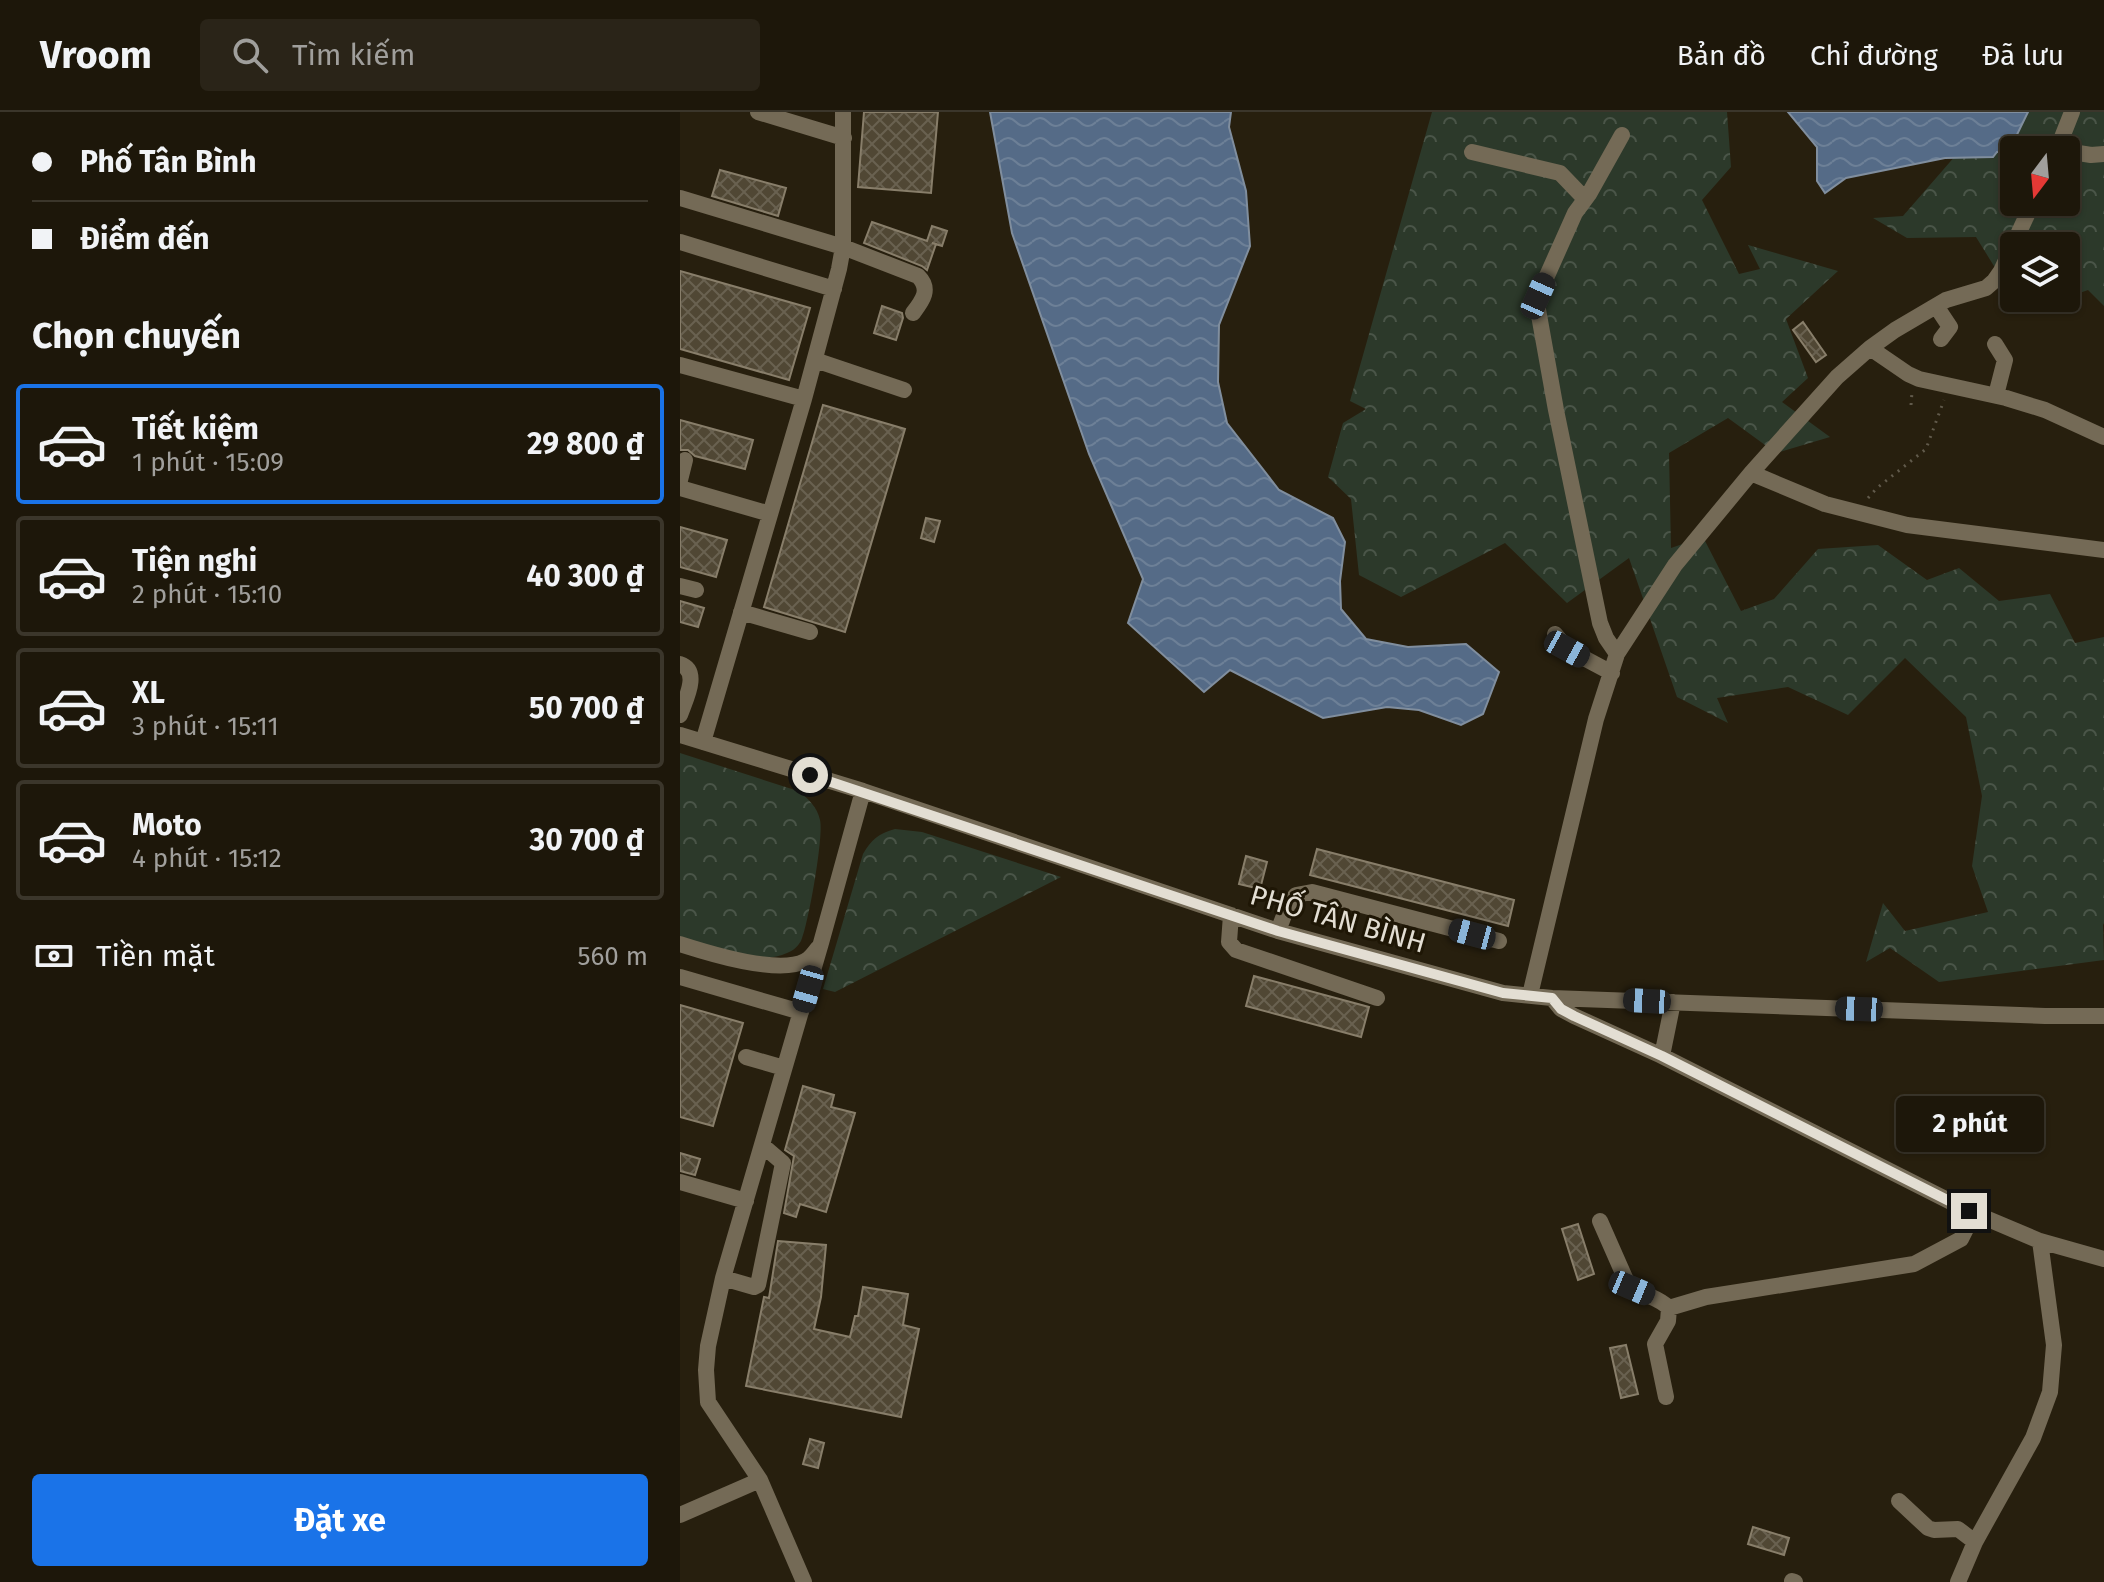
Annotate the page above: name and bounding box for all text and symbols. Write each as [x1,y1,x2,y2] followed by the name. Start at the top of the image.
[200,19,760,91] search box
[40,32,152,78] text: Vroom
[228,33,272,77] icon: search
[292,37,415,73] text: Tìm kiếm
[1677,39,1766,72] text: Bản đồ
[1810,39,1938,72] text: Chỉ đường
[1982,39,2064,72] text: Đã lưu
[2000,136,2080,216] north arrow
[2000,136,2080,312] map controls
[80,144,257,180] text: Phố Tân Bình
[80,221,210,257] text: Điểm đến
[2000,232,2080,312] button: layers
[1517,269,1559,323] car
[32,314,241,358] text: Chọn chuyến
[36,408,108,480] icon: car
[132,411,259,447] text: Tiết kiệm
[527,426,644,462] text: 29 800 ₫
[132,447,284,478] text: 1 phút · 15:09
[36,540,108,612] icon: car
[132,543,257,579] text: Tiện nghi
[526,558,644,594] text: 40 300 ₫
[132,579,282,610] text: 2 phút · 15:10
[1540,627,1594,671] car
[36,672,108,744] icon: car
[132,675,165,711] text: XL
[529,690,644,726] text: 50 700 ₫
[132,711,279,742] text: 3 phút · 15:11
[792,757,828,793] route start
[36,804,108,876] icon: car
[132,807,202,843] text: Moto
[530,822,644,858] text: 30 700 ₫
[132,843,282,874] text: 4 phút · 15:12
[1246,875,1430,960] street label: PHỐ TÂN BÌNH
[1446,916,1498,952] car
[32,934,76,978] icon: cash
[96,938,215,974] text: Tiền mặt
[577,941,648,972] text: 560 m
[790,963,826,1015] car
[1622,988,1672,1014] car
[1835,996,1883,1022] car
[1895,1095,2043,1151] callout: 2 phút
[1932,1108,2008,1139] text: 2 phút
[1951,1193,1987,1229] route end
[1605,1268,1659,1308] car
[32,1474,648,1566] button: Đặt xe

